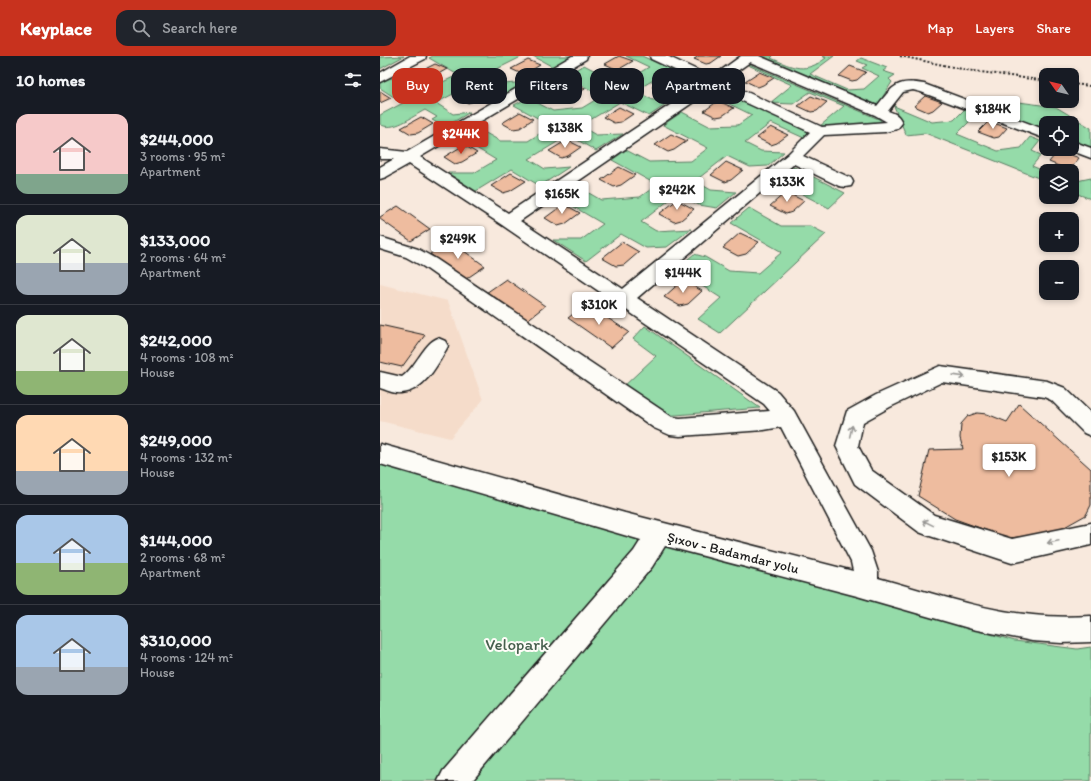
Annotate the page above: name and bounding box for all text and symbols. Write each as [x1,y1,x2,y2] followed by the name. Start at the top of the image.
[116,10,396,46] search box
[20,17,92,40] text: Keyplace
[130,17,152,39] icon: search
[162,19,237,37] text: Search here
[928,20,953,37] text: Map
[975,20,1014,37] text: Layers
[1036,20,1071,37] text: Share
[392,68,443,104] chip: Buy
[451,68,507,104] chip: Rent
[515,68,582,104] chip: Filters
[590,68,644,104] chip: New
[652,68,745,104] chip: Apartment
[1039,68,1079,108] north arrow
[1039,68,1079,300] map controls
[342,69,364,91] icon: filters
[16,70,85,90] text: 10 homes
[965,96,1021,130] pin: $184K
[975,101,1011,116] text: $184K
[537,115,593,149] pin: $138K
[1039,116,1079,156] button: locate
[547,120,583,135] text: $138K
[433,121,489,155] pin: $244K
[442,126,480,141] text: $244K
[140,129,213,149] text: $244,000
[48,130,96,178] icon: home
[140,149,225,164] text: 3 rooms · 95 m²
[140,164,201,179] text: Apartment
[1039,164,1079,204] button: layers
[759,169,815,203] pin: $133K
[769,174,805,189] text: $133K
[649,177,705,211] pin: $242K
[534,181,590,215] pin: $165K
[659,182,695,197] text: $242K
[545,186,579,201] text: $165K
[1039,212,1079,252] button: +
[430,226,486,260] pin: $249K
[140,230,210,250] text: $133,000
[48,231,96,279] icon: home
[440,231,476,246] text: $249K
[140,250,226,265] text: 2 rooms · 64 m²
[655,260,711,294] pin: $144K
[1039,260,1079,300] button: −
[140,265,201,280] text: Apartment
[665,265,701,280] text: $144K
[571,292,627,326] pin: $310K
[581,297,617,312] text: $310K
[140,330,212,350] text: $242,000
[48,331,96,379] icon: home
[140,350,234,365] text: 4 rooms · 108 m²
[140,365,175,380] text: House
[952,372,965,380] one-way arrow
[847,425,855,438] one-way arrow
[140,430,212,450] text: $249,000
[48,431,96,479] icon: home
[981,444,1037,478] pin: $153K
[992,449,1026,464] text: $153K
[140,450,232,465] text: 4 rooms · 132 m²
[140,465,175,480] text: House
[923,519,935,526] one-way arrow
[665,528,801,578] street label: Şıxov - Badamdar yolu
[140,530,212,550] text: $144,000
[48,531,96,579] icon: home
[1047,538,1060,546] one-way arrow
[140,550,225,565] text: 2 rooms · 68 m²
[140,565,201,580] text: Apartment
[140,630,212,650] text: $310,000
[48,631,96,679] icon: home
[485,634,549,654] park label: Velopark
[140,650,233,665] text: 4 rooms · 124 m²
[140,665,175,680] text: House

